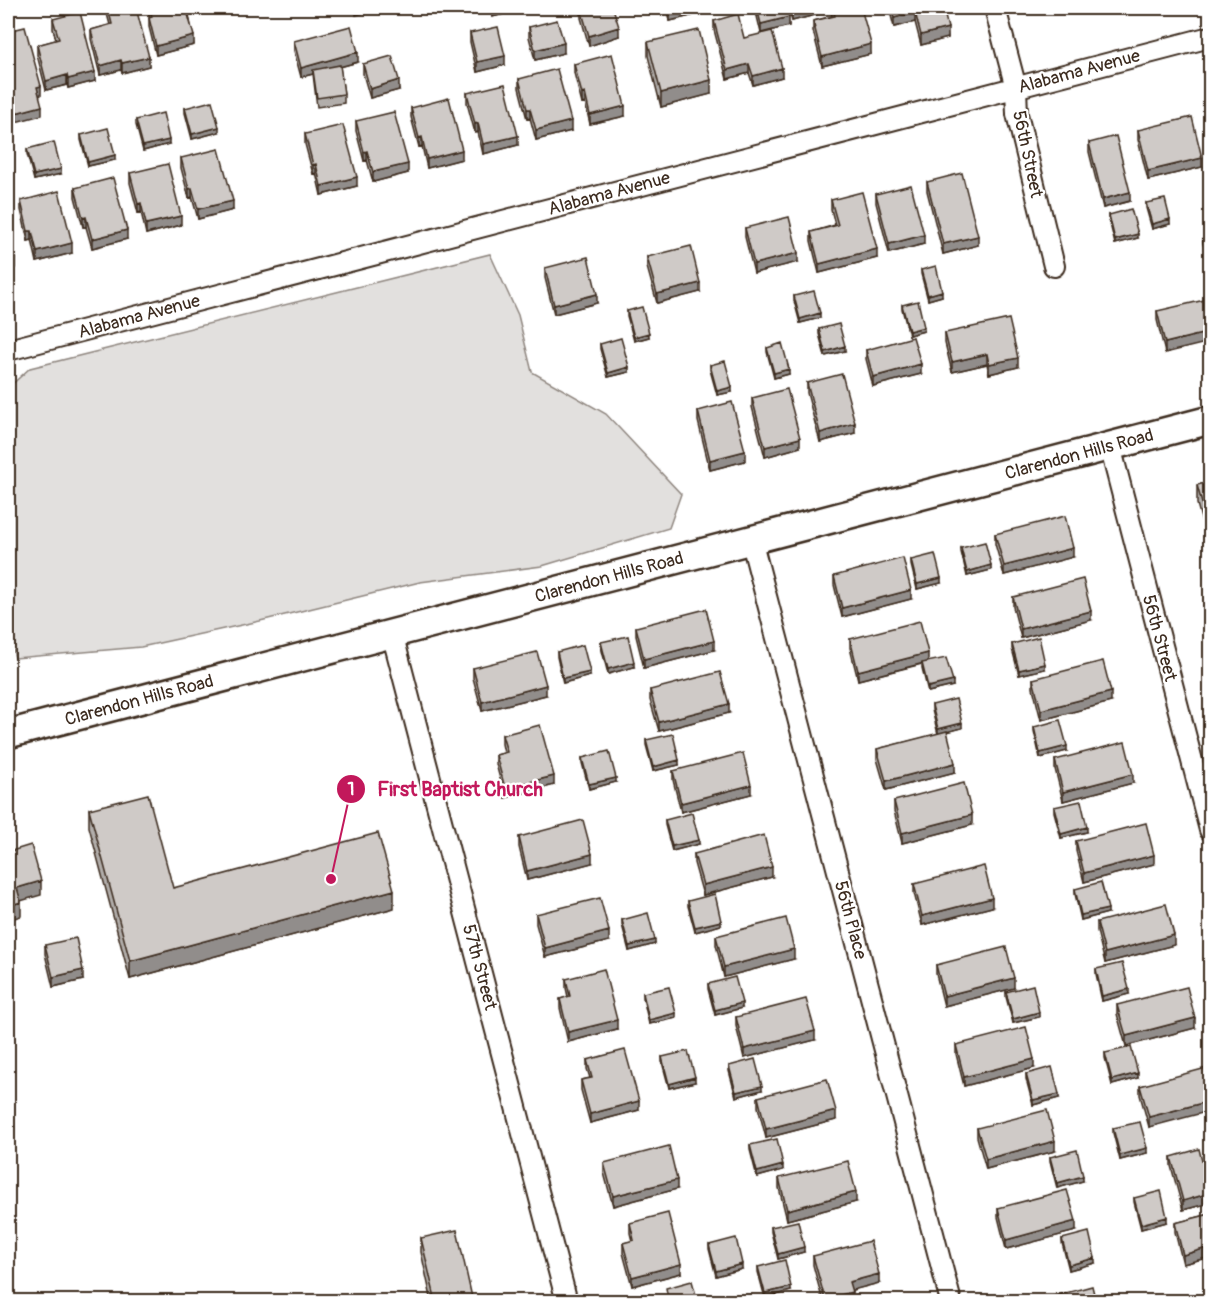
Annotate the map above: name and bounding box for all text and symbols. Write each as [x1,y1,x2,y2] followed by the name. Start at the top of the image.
[1016,44,1143,99] street label: Alabama Avenue
[1007,108,1048,201] street label: 56th Street
[546,166,673,221] street label: Alabama Avenue
[76,289,203,344] street label: Alabama Avenue
[1002,424,1156,485] street label: Clarendon Hills Road
[532,547,686,608] street label: Clarendon Hills Road
[1137,592,1182,685] street label: 56th Street
[62,670,216,731] street label: Clarendon Hills Road
[336,770,555,808] callout: First Baptist Church
[377,777,543,802] text: First Baptist Church
[347,778,355,801] text: 1
[829,878,872,962] street label: 56th Place
[457,922,502,1013] street label: 57th Street

